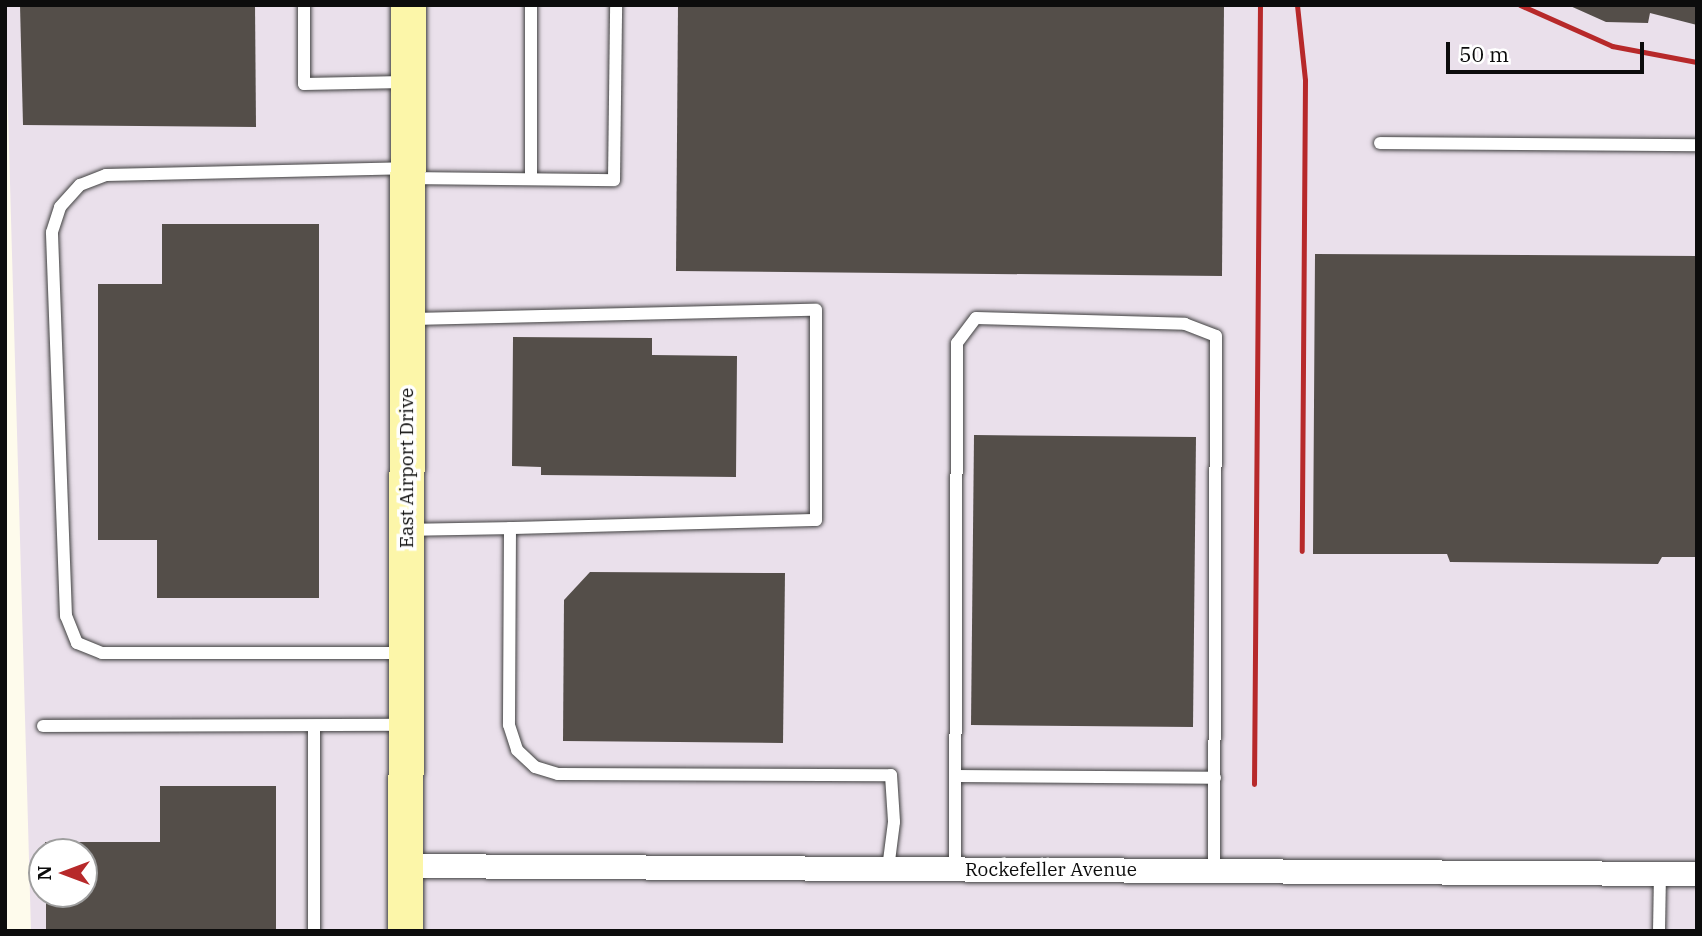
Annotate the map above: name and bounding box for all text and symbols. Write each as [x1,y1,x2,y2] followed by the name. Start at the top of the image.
[1450,28,1648,72] scale bar
[1459,40,1509,68] text: 50 m
[396,388,418,548] street label: East Airport Drive
[28,838,98,908] north arrow
[965,859,1137,881] street label: Rockefeller Avenue
[32,865,56,881] text: N

